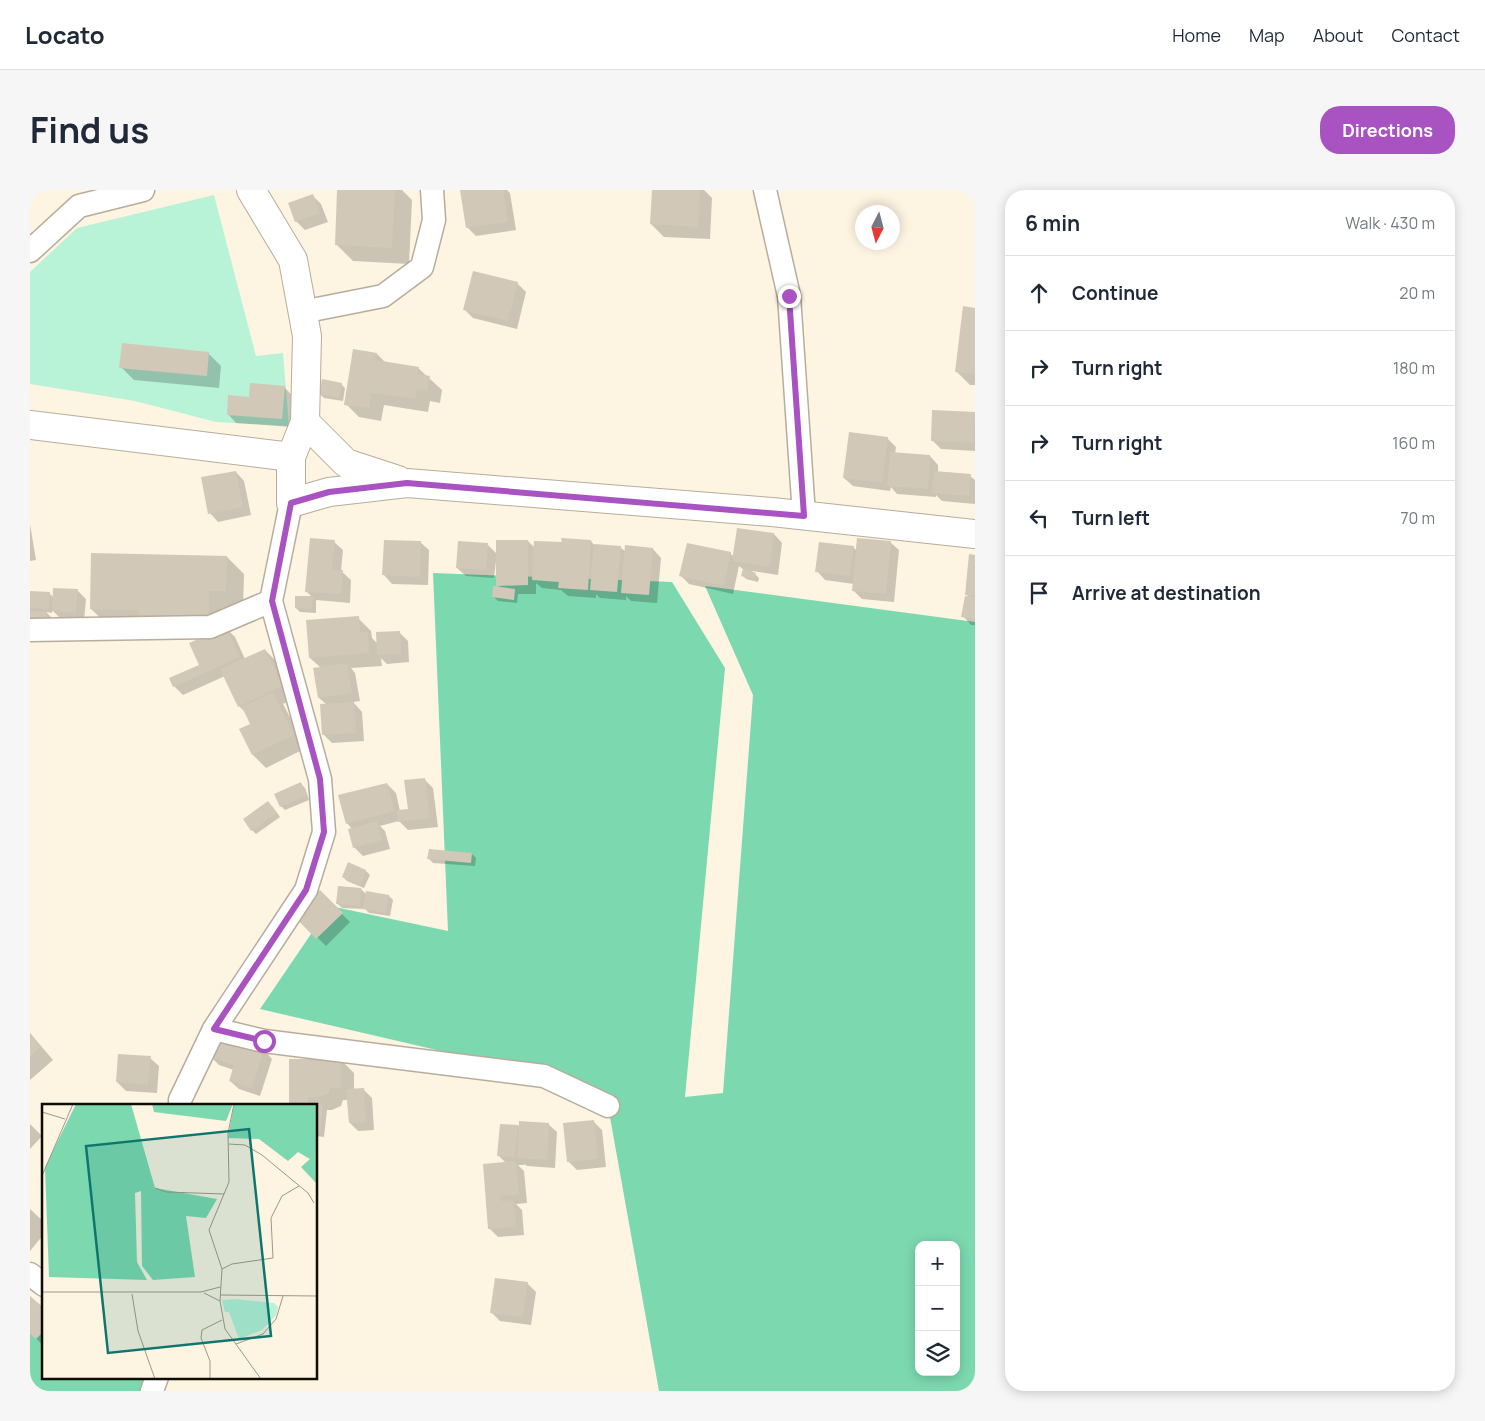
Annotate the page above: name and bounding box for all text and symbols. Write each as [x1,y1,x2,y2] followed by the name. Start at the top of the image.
[25,18,105,51] text: Locato
[1172,23,1221,47] text: Home
[1249,23,1285,47] text: Map
[1313,23,1363,47] text: About
[1391,23,1460,47] text: Contact
[30,106,149,154] text: Find us
[1320,106,1455,154] button: Directions
[855,205,900,250] north arrow
[1025,209,1080,237] text: 6 min
[1345,212,1435,234] text: Walk · 430 m
[1025,279,1053,307] icon: ahead
[1072,280,1158,306] text: Continue
[1399,282,1435,304] text: 20 m
[778,285,801,308] route end
[1025,354,1053,382] icon: right
[1072,355,1162,381] text: Turn right
[1393,357,1435,379] text: 180 m
[1025,429,1053,457] icon: right
[1072,430,1162,456] text: Turn right
[1392,432,1435,454] text: 160 m
[1025,504,1053,532] icon: left
[1072,505,1150,531] text: Turn left
[1400,507,1435,529] text: 70 m
[1025,579,1053,607] icon: arrive
[1072,580,1261,606] text: Arrive at destination
[253,1030,276,1053] route start
[42,1104,318,1378] inset map
[915,1241,960,1376] map controls
[915,1241,960,1286] button: +
[915,1286,960,1331] button: −
[915,1331,960,1376] button: layers

